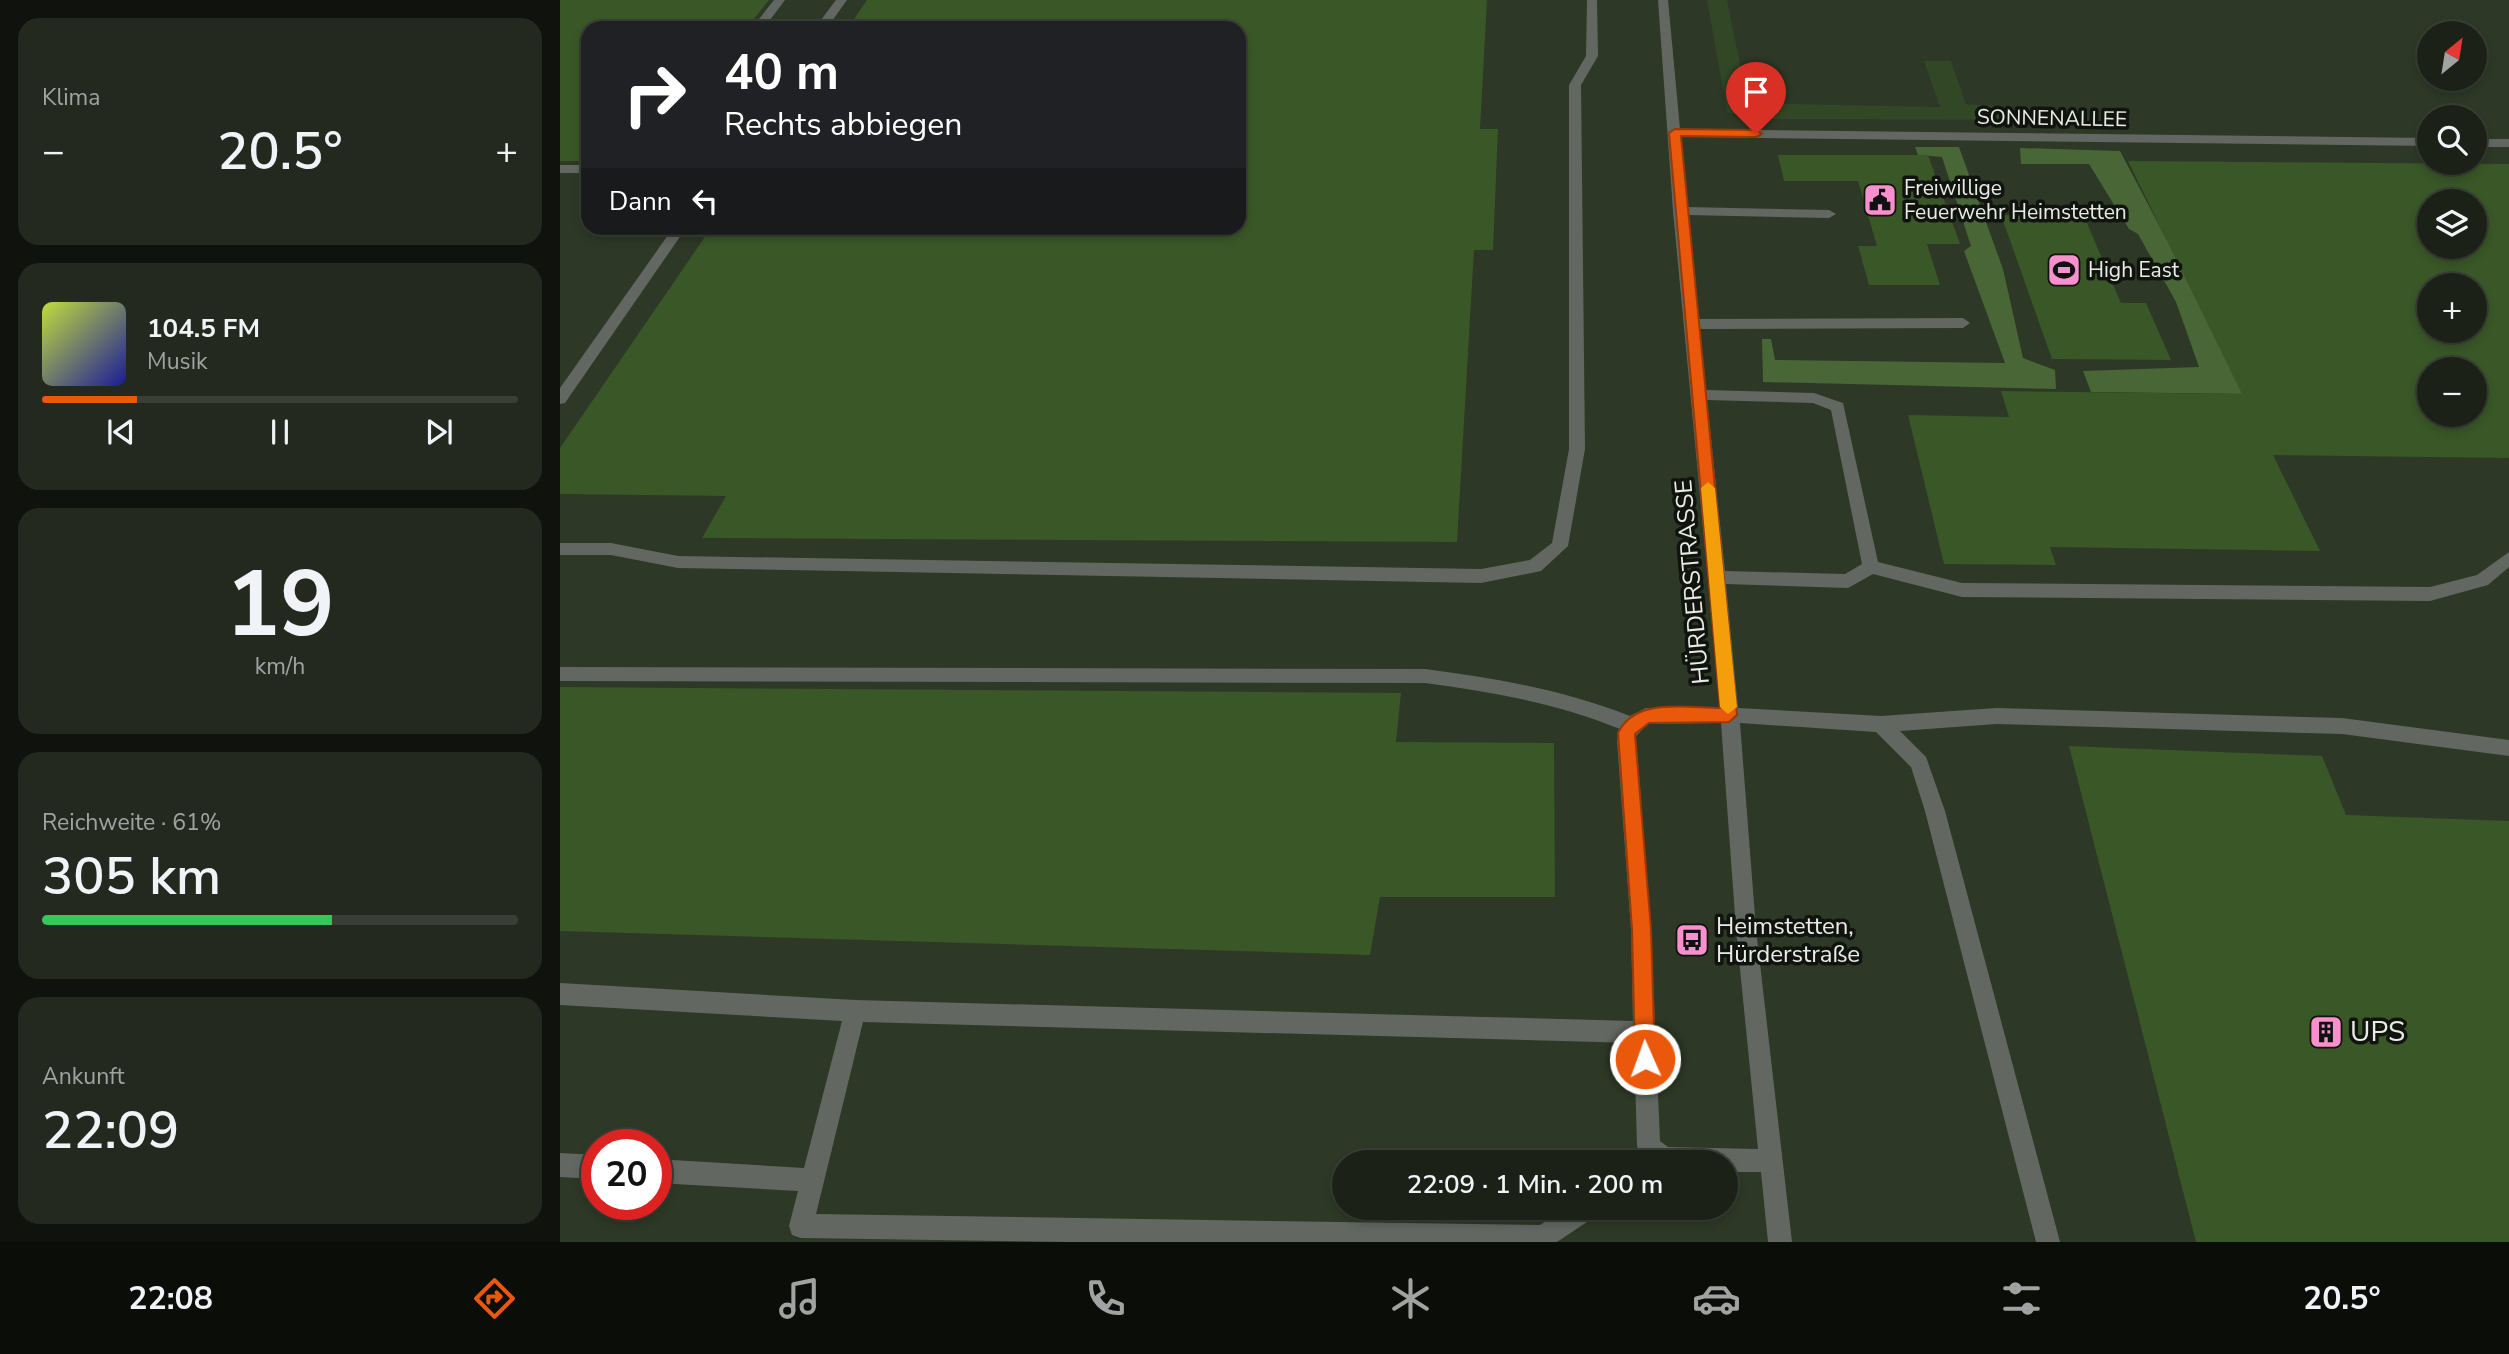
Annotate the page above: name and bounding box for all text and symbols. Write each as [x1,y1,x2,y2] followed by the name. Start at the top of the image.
[2417,21,2487,91] north arrow
[2417,21,2487,427] map controls
[724,39,839,106] text: 40 m
[609,49,700,140] icon: right
[1726,62,1786,134] pin
[1737,73,1775,111] icon: arrive
[42,82,100,113] text: Klima
[724,103,963,146] text: Rechts abbiegen
[1977,103,2127,133] street label: SONNENALLEE
[2417,105,2487,175] button: search
[217,116,343,187] text: 20.5°
[42,126,65,177] text: −
[495,126,518,177] text: +
[1904,174,2127,226] place label: Freiwillige Feuerwehr Heimstetten
[1861,181,1899,219] public building icon: Freiwillige Feuerwehr Heimstetten
[686,182,724,220] icon: left
[609,184,672,219] text: Dann
[2417,189,2487,259] button: layers
[2045,251,2083,289] sports icon: High East
[2088,256,2180,284] place label: High East
[2417,273,2487,343] button: +
[147,311,260,346] text: 104.5 FM
[147,346,207,377] text: Musik
[2417,357,2487,427] button: −
[102,413,140,451] icon: previous
[261,413,299,451] icon: pause
[420,413,458,451] icon: next
[1667,478,1717,686] street label: HÜRDERSTRASSE
[225,543,335,667] text: 19
[255,651,305,682] text: km/h
[42,807,221,838] text: Reichweite · 61%
[42,841,221,912] text: 305 km
[1716,910,1860,970] place label: Heimstetten, Hürderstraße
[1673,921,1711,959] bus stop icon: Heimstetten, Hürderstraße
[2307,1013,2345,1051] building icon: UPS
[2350,1013,2405,1051] place label: UPS
[1608,1022,1682,1096] position arrow
[42,1061,124,1092] text: Ankunft
[42,1095,179,1166] text: 22:09
[581,1129,672,1220] speed limit sign: 20
[1407,1167,1663,1202] text: 22:09 · 1 Min. · 200 m
[470,1274,519,1323] icon: directions
[775,1274,824,1323] icon: music
[1081,1274,1130,1323] icon: phone
[1386,1274,1435,1323] icon: climate
[1692,1274,1741,1323] icon: car
[1997,1274,2046,1323] icon: filters
[128,1277,213,1320] text: 22:08
[2303,1277,2381,1320] text: 20.5°

